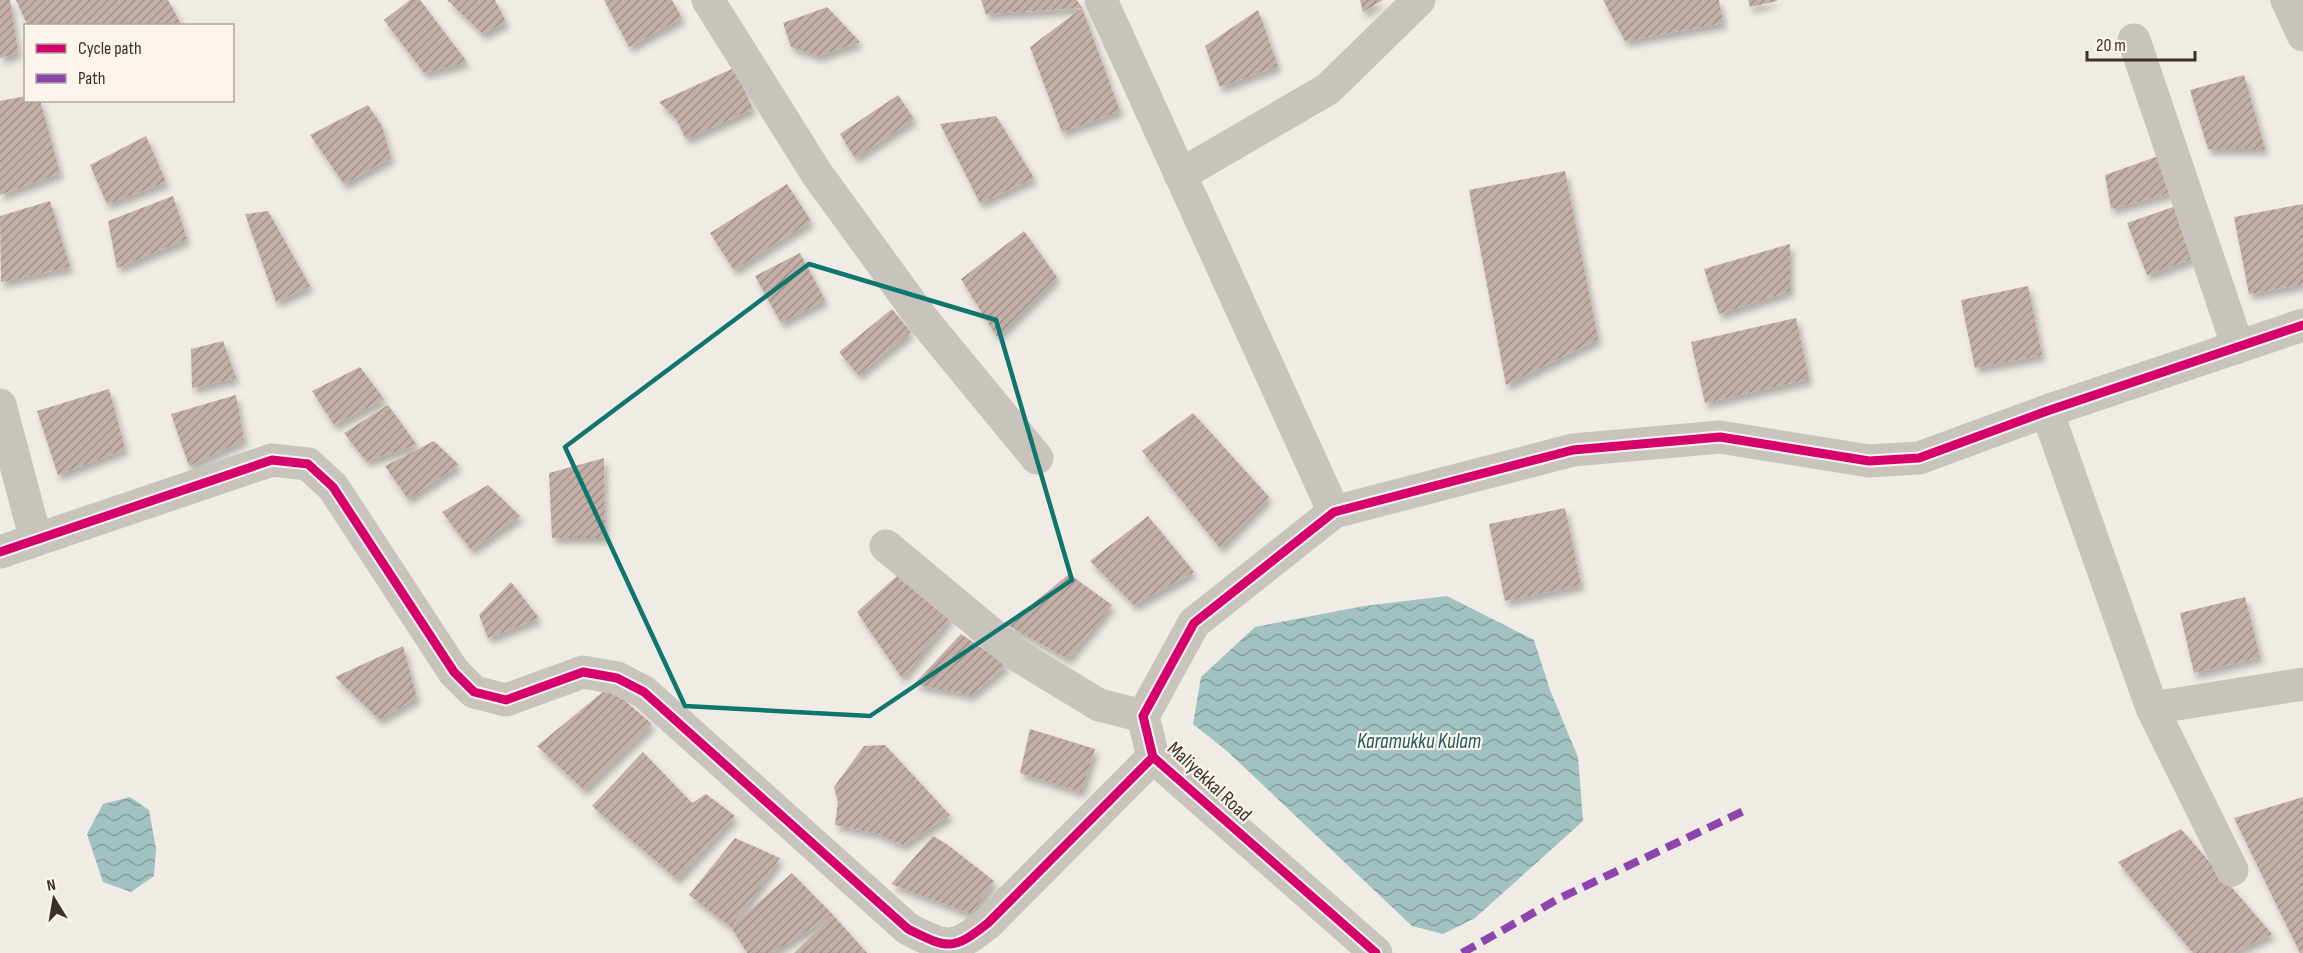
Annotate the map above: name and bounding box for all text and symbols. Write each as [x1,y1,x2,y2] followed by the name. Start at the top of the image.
[24,24,234,102] legend
[2087,24,2195,62] scale bar
[2096,35,2126,56] text: 20 m
[78,38,142,59] text: Cycle path
[78,68,106,89] text: Path
[1357,729,1481,754] water label: Karamukku Kulam
[1162,737,1256,827] street label: Maliyekkal Road
[24,869,84,929] north arrow
[45,876,57,896] text: N

